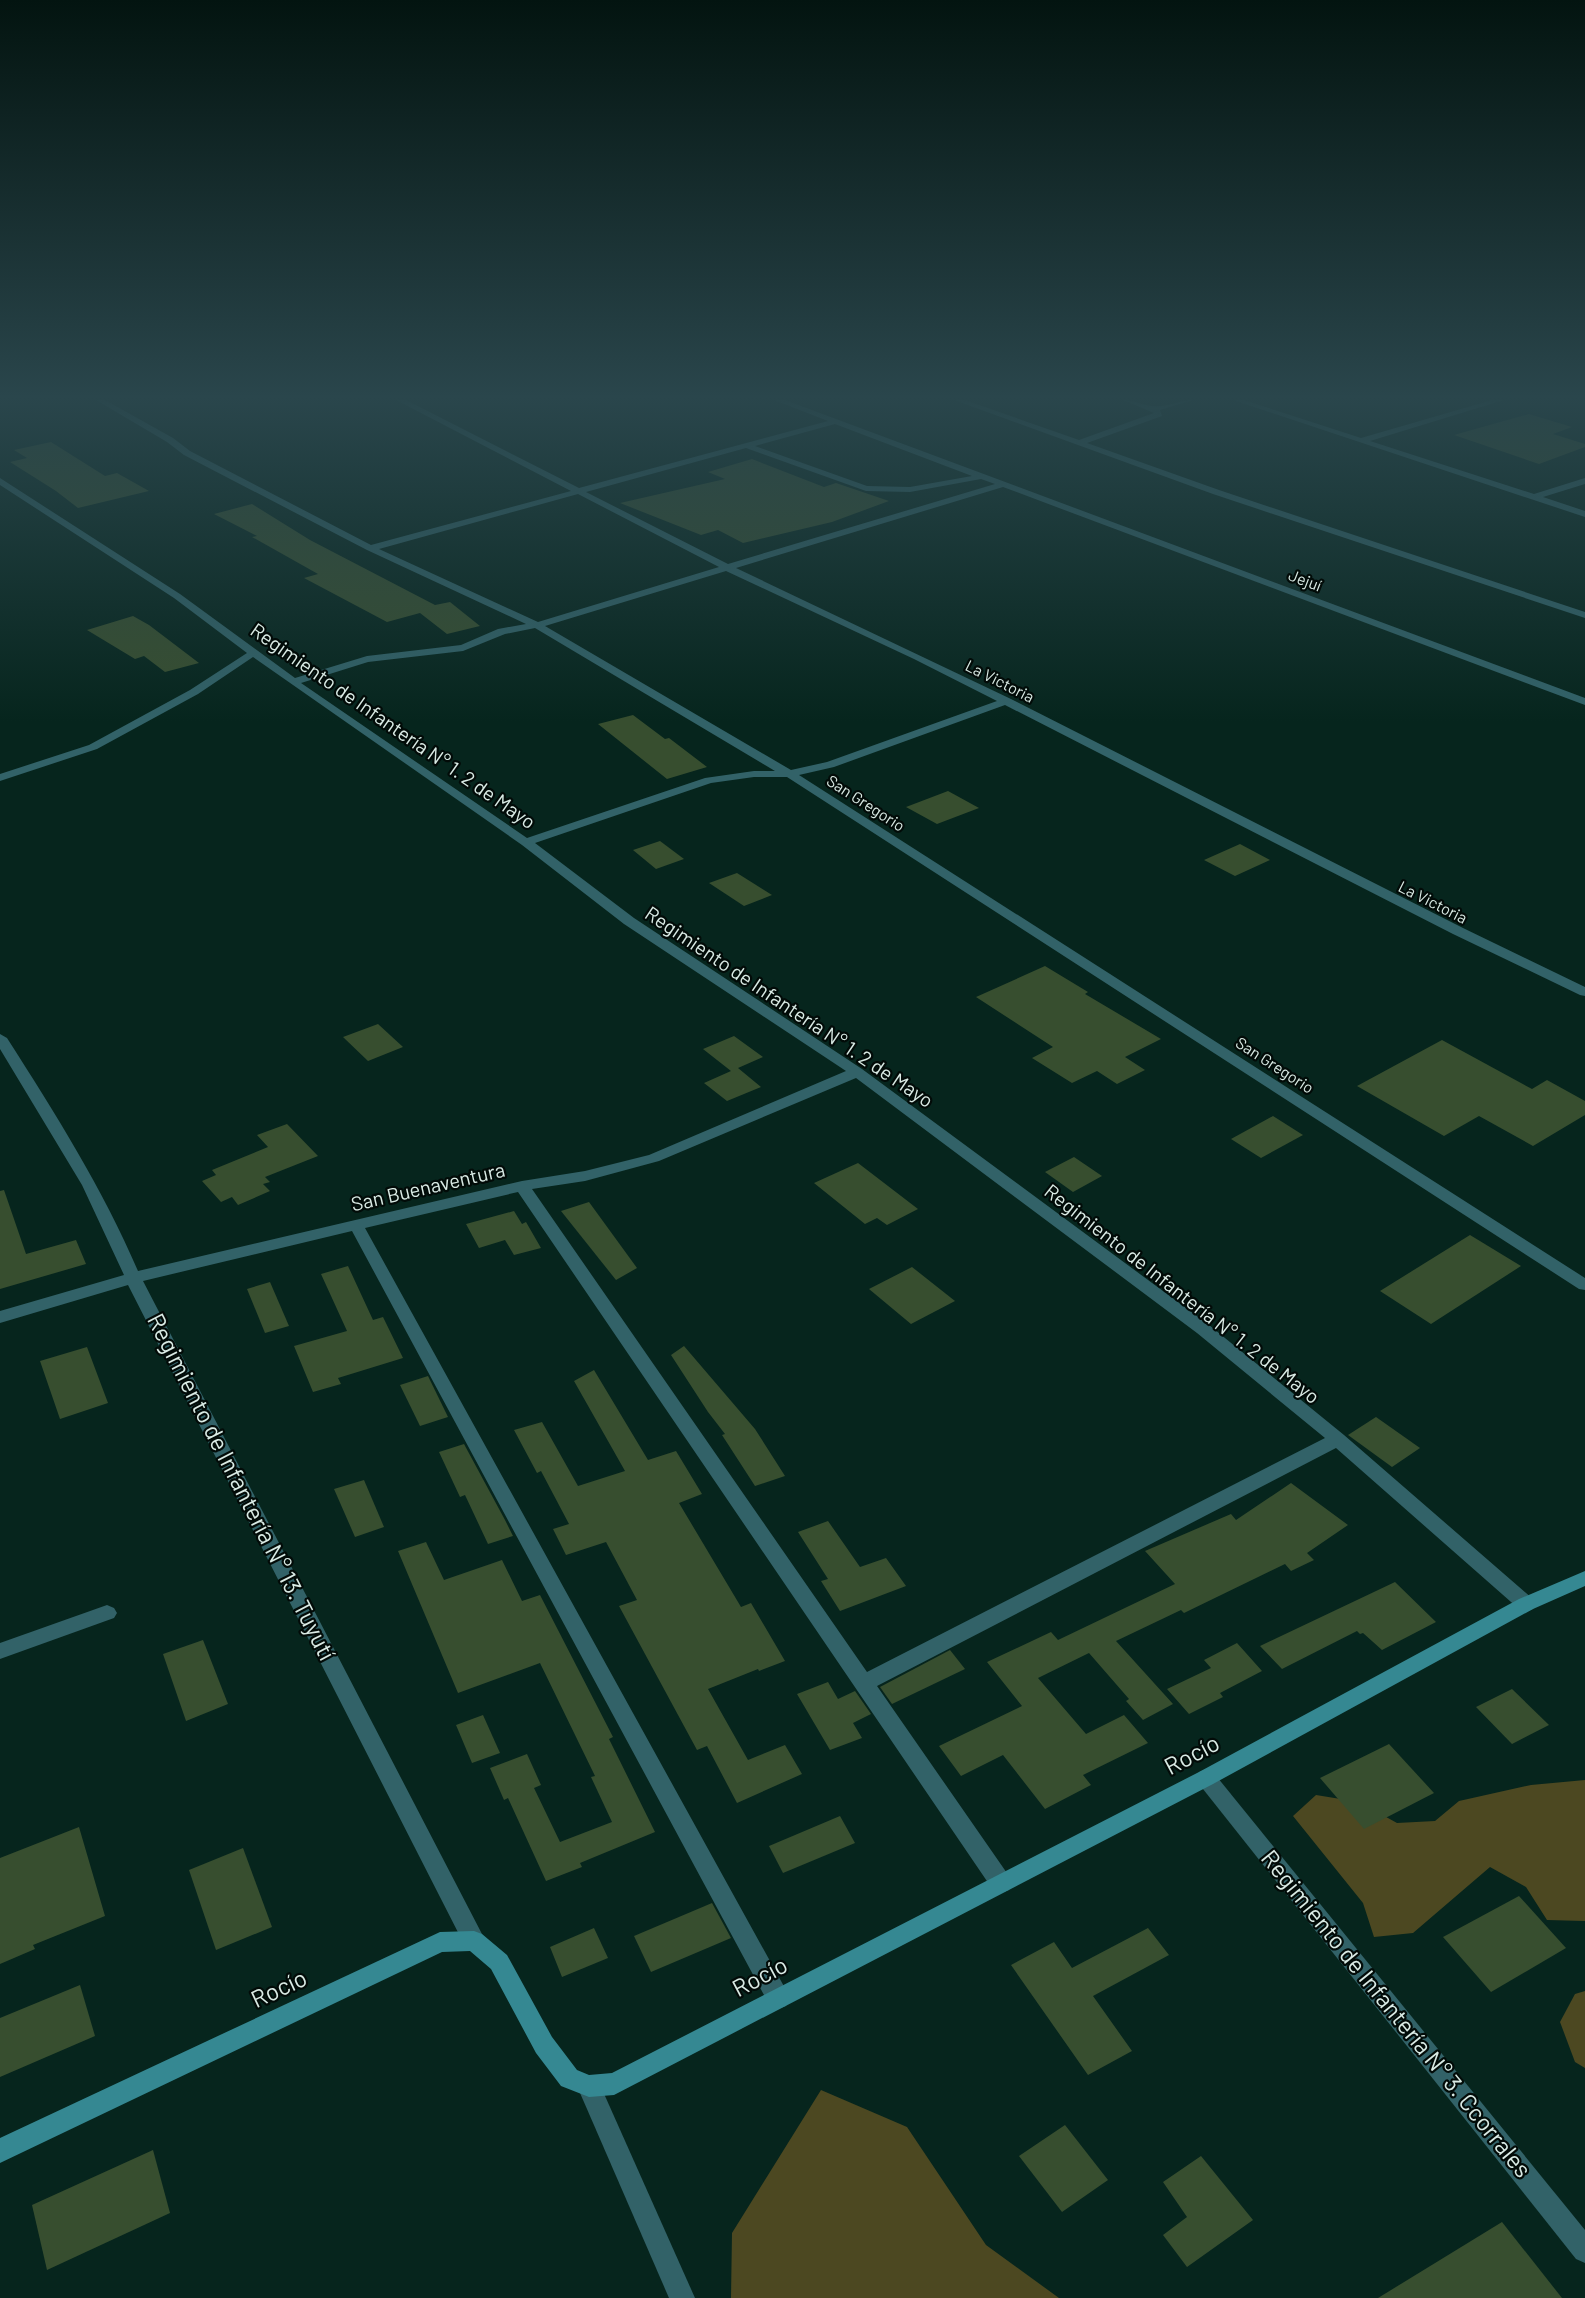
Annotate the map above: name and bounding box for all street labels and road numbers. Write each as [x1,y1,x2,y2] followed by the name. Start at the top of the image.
[1286,565,1325,595] street label: Jejuí
[246,617,541,833] street label: Regimiento de Infantería N° 1. 2 de Mayo
[963,655,1038,706] street label: La Victoria
[824,770,909,835] street label: San Gregorio
[1396,876,1471,927] street label: La Victoria
[641,900,938,1112] street label: Regimiento de Infantería N° 1. 2 de Mayo
[1233,1032,1318,1097] street label: San Gregorio
[348,1157,507,1215] street label: San Buenaventura
[1040,1178,1325,1408] street label: Regimiento de Infantería N° 1. 2 de Mayo
[142,1308,343,1665] street label: Regimiento de Infantería N° 13. Tuyutí
[1159,1727,1224,1780] street label: Rocío
[1256,1843,1538,2183] street label: Regimiento de Infantería N° 3. Ccorrales
[727,1949,792,2002] street label: Rocío
[246,1962,311,2013] street label: Rocío

